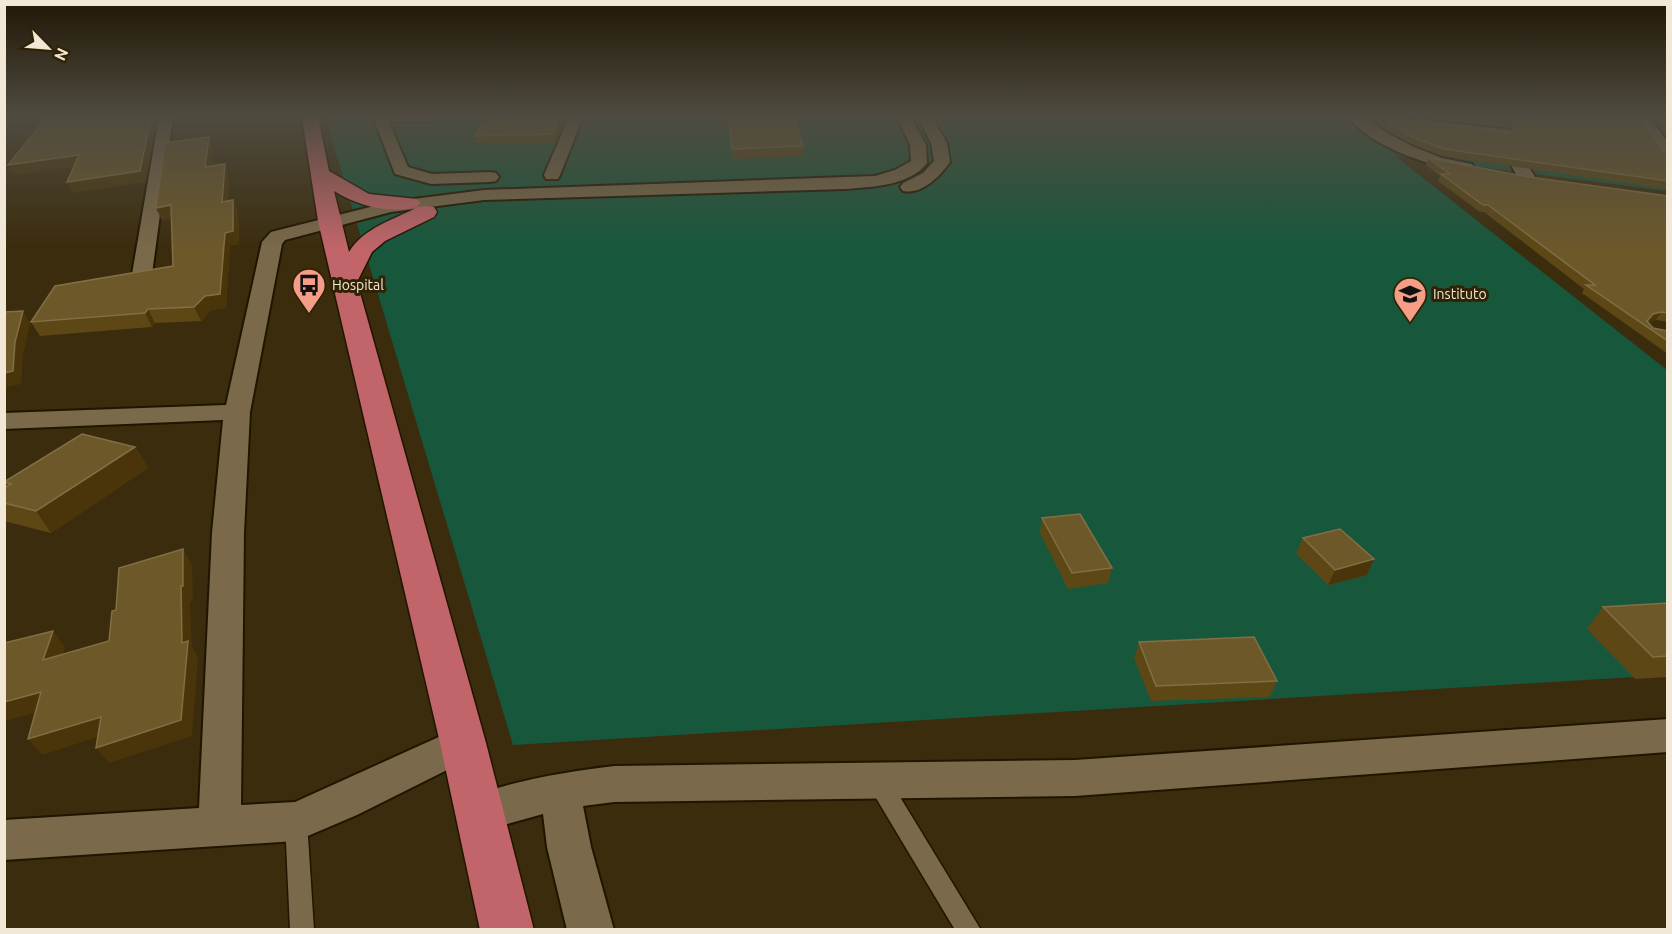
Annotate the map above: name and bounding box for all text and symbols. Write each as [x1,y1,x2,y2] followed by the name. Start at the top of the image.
[18,18,78,78] north arrow
[51,45,72,64] text: N
[291,267,327,314] bus stop icon: Hospital
[1392,276,1428,323] school or university icon: Instituto
[332,277,384,293] place label: Hospital
[1433,286,1487,302] place label: Instituto

